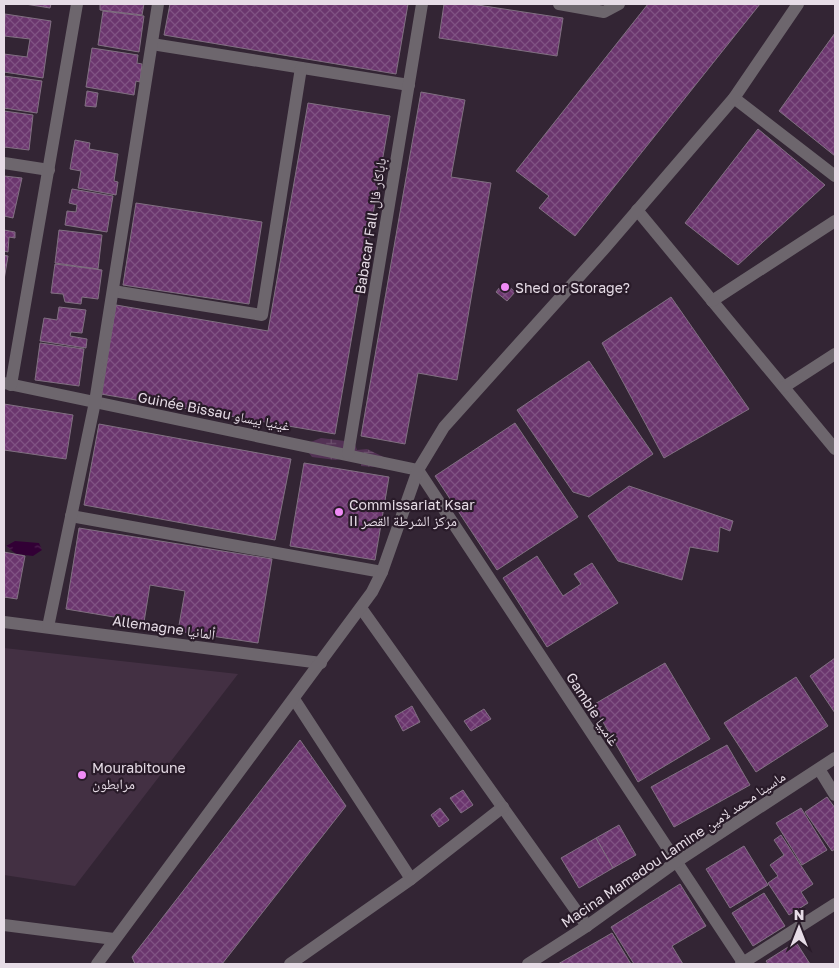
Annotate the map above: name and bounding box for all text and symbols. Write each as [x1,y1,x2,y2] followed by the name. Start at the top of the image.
[351,157,390,295] street label: Babacar Fall باباكار فال
[515,279,630,296] place label: Shed or Storage?
[499,281,511,293] marker: Shed or Storage?
[136,388,292,435] street label: Guinée Bissau غينيا بيساو
[349,496,475,530] place label: Commissariat Ksar II مركز الشرطة القصر
[333,506,345,518] marker: Commissariat Ksar II مركز الشرطة القصر
[112,611,216,643] street label: Allemagne ألمانيا
[563,669,623,749] street label: Gambie غامبيا
[92,759,186,793] place label: Mourabitoune مرابطون
[558,767,789,931] street label: Macina Mamadou Lamine ماسينا محمد لامين
[76,769,88,781] marker: Mourabitoune مرابطون
[774,903,824,953] north arrow
[794,906,804,923] text: N

